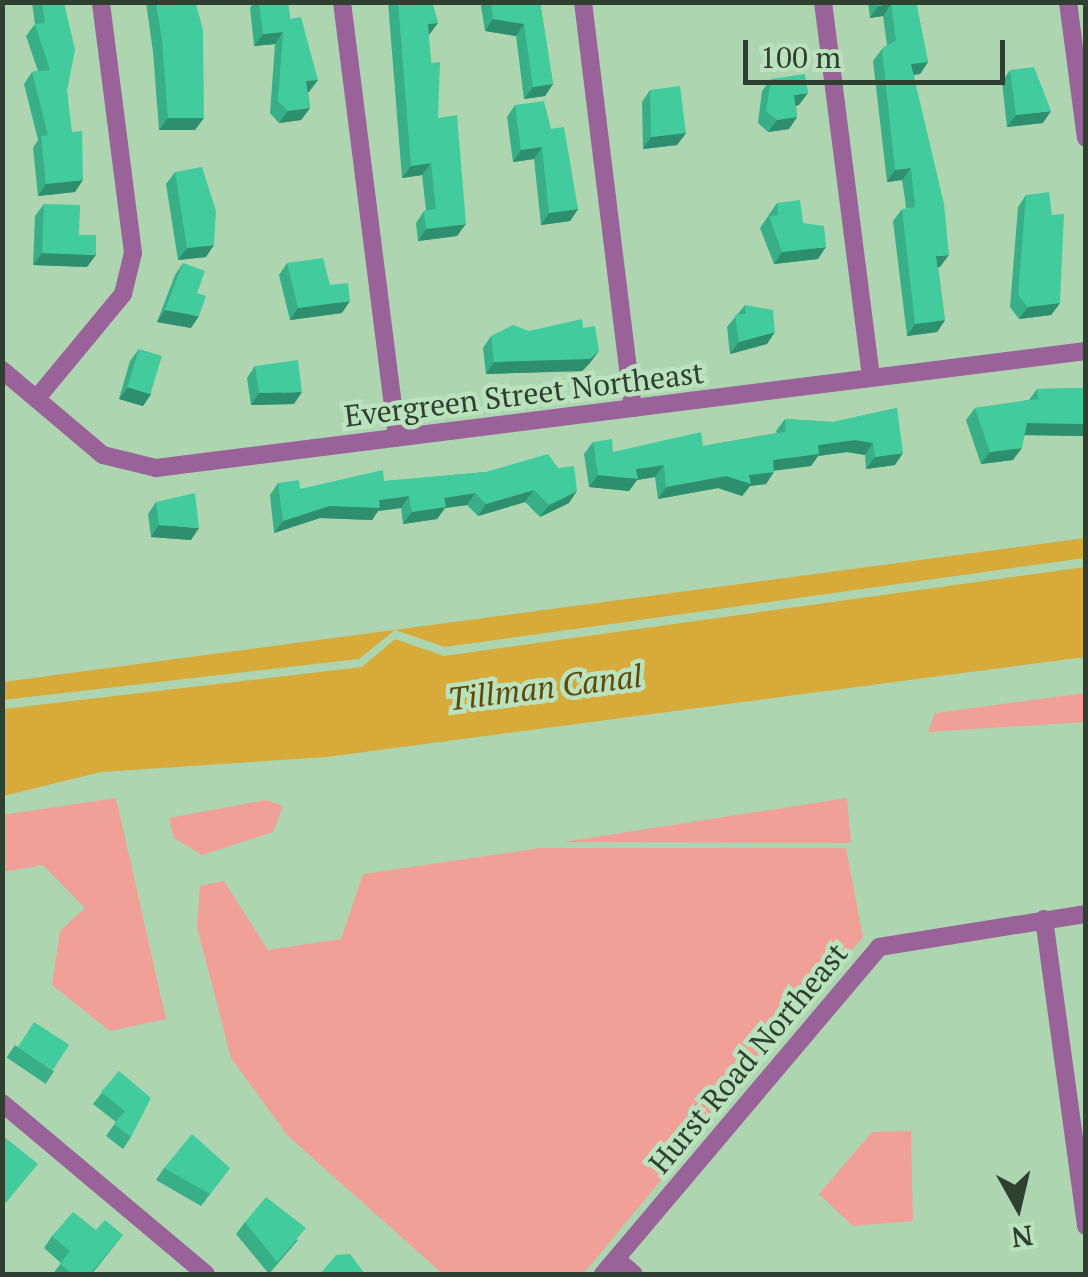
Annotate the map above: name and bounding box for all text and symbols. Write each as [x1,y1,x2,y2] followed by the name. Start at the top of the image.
[748,20,1010,82] scale bar
[760,37,841,77] text: 100 m
[342,354,706,434] street label: Evergreen Street Northeast
[446,656,644,718] water label: Tillman Canal
[641,936,855,1180] street label: Hurst Road Northeast
[968,1157,1068,1257] north arrow
[1009,1217,1035,1257] text: N

